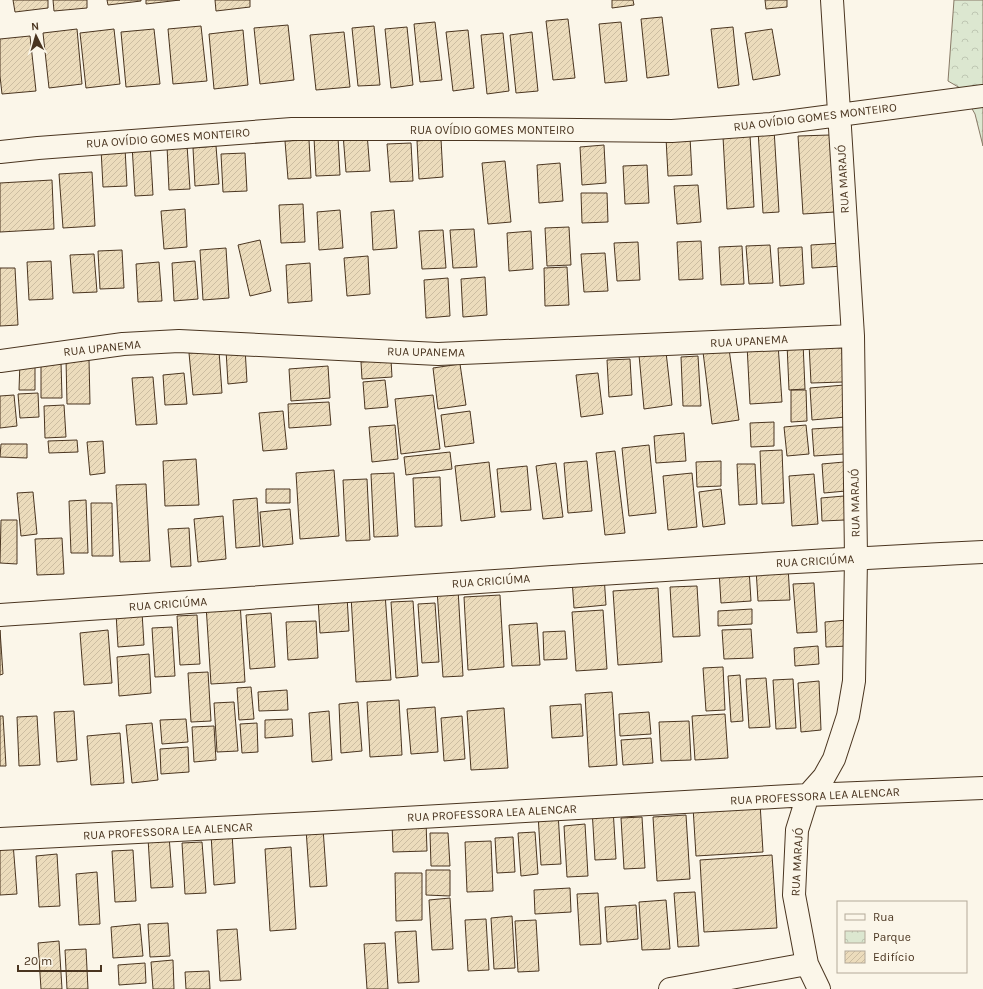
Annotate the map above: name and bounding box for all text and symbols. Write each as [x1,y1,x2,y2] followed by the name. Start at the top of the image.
[16,16,56,56] north arrow
[31,20,40,33] text: N
[732,99,898,134] street label: RUA OVÍDIO GOMES MONTEIRO
[410,122,574,137] street label: RUA OVÍDIO GOMES MONTEIRO
[85,124,251,151] street label: RUA OVÍDIO GOMES MONTEIRO
[833,144,852,214] street label: RUA MARAJÓ
[710,332,788,350] street label: RUA UPANEMA
[63,337,142,359] street label: RUA UPANEMA
[387,344,465,360] street label: RUA UPANEMA
[846,468,863,538] street label: RUA MARAJÓ
[775,551,855,570] street label: RUA CRICIÚMA
[451,570,531,591] street label: RUA CRICIÚMA
[128,593,208,614] street label: RUA CRICIÚMA
[730,785,900,807] street label: RUA PROFESSORA LEA ALENCAR
[407,802,577,824] street label: RUA PROFESSORA LEA ALENCAR
[83,820,253,842] street label: RUA PROFESSORA LEA ALENCAR
[787,827,806,897] street label: RUA MARAJÓ
[837,901,967,973] legend
[873,910,894,924] text: Rua
[873,930,911,944] text: Parque
[18,947,101,973] scale bar
[873,950,914,964] text: Edifício
[24,954,52,968] text: 20 m

